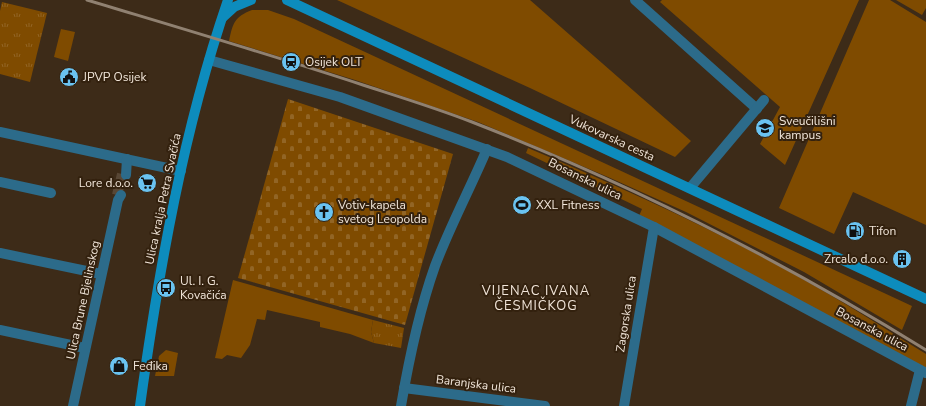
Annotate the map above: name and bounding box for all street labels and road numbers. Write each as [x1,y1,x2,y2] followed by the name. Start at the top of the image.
[566,111,657,165] street label: Vukovarska cesta
[141,132,185,266] street label: Ulica kralja Petra Svačića
[546,154,624,204] street label: Bosanska ulica
[63,239,103,361] street label: Ulica Brune Bjelinskog
[612,275,640,353] street label: Zagorska ulica
[833,303,911,355] street label: Bosanska ulica
[435,371,517,397] street label: Baranjska ulica

